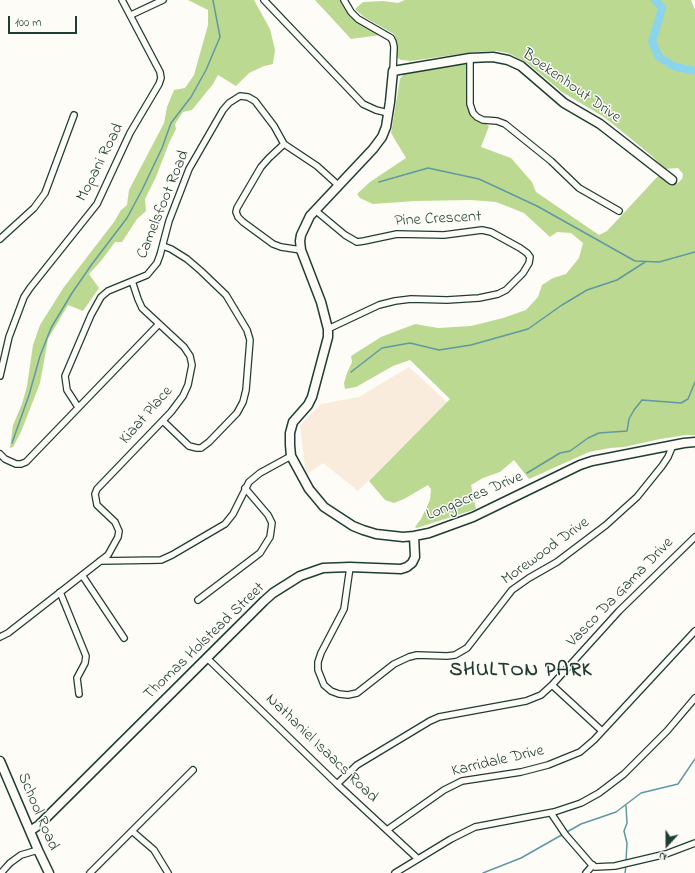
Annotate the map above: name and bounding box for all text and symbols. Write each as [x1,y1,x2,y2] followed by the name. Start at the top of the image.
[10,8,79,34] scale bar
[15,14,42,32] text: 100 m
[518,46,624,128] street label: Boekenhout Drive
[73,121,129,205] street label: Mopani Road
[134,148,194,262] street label: Camelsfoot Road
[394,208,482,232] street label: Pine Crescent
[116,383,178,449] street label: Kiaat Place
[424,468,526,526] street label: Longacres Drive
[498,514,594,590] street label: Morewood Drive
[564,534,678,652] street label: Vasco Da Gama Drive
[141,579,269,705] street label: Thomas Holstead Street
[449,660,593,684] district label: SHULTON PARK
[261,690,381,808] street label: Nathaniel Isaacs Road
[450,742,546,782] street label: Karridale Drive
[12,770,62,854] street label: School Road
[647,825,687,865] north arrow
[656,847,669,865] text: N

